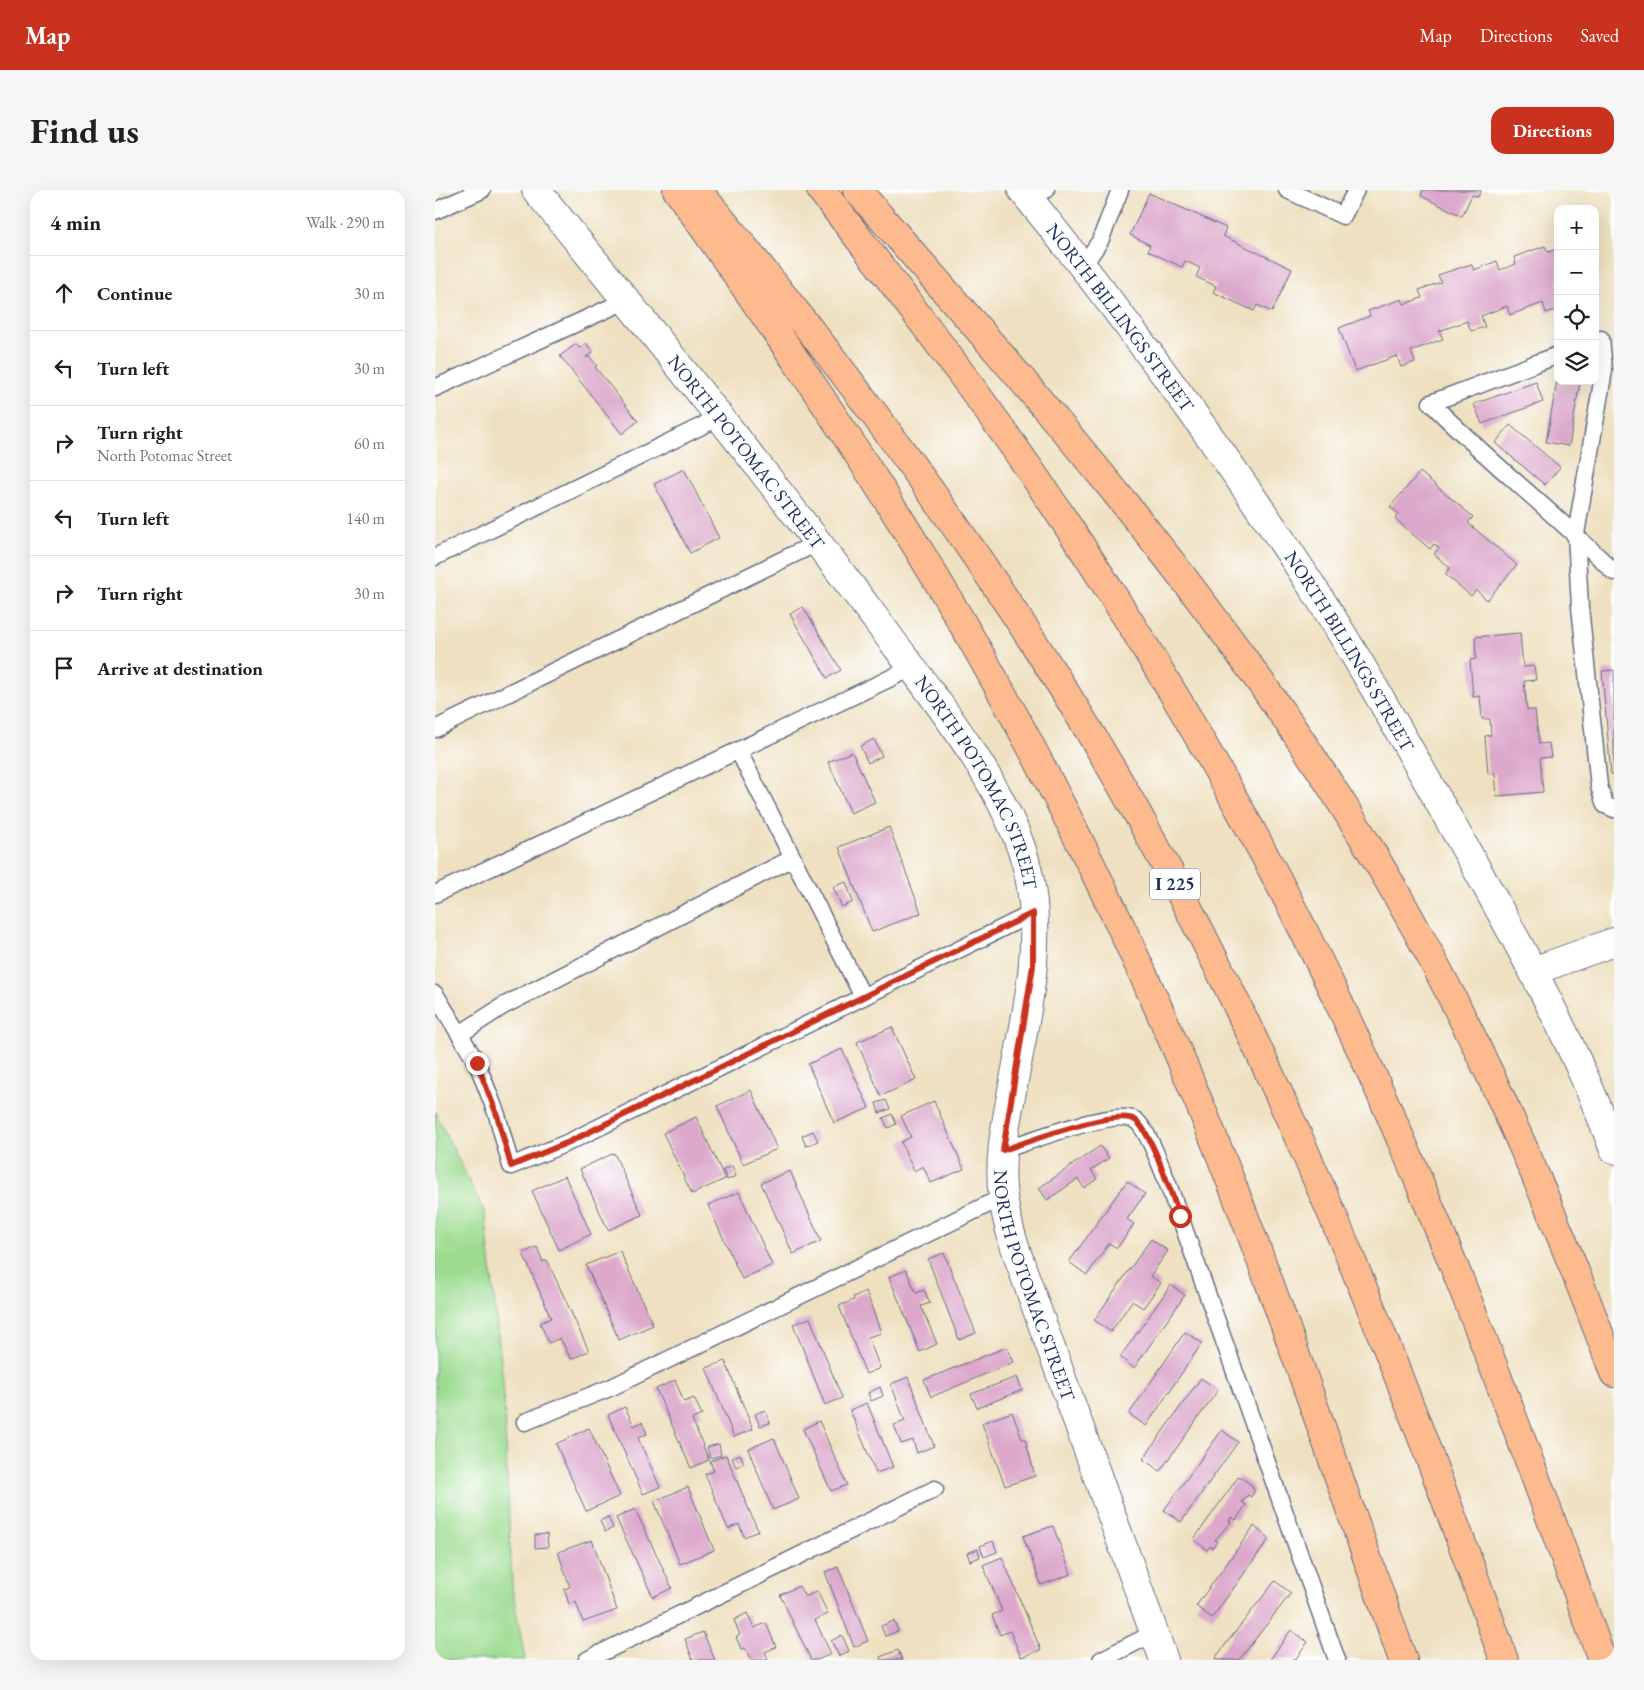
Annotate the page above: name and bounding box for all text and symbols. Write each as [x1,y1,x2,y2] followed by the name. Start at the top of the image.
[25,20,70,51] text: Map
[1420,24,1452,47] text: Map
[1480,24,1552,47] text: Directions
[1580,24,1619,47] text: Saved
[1491,107,1614,154] button: Directions
[30,108,139,153] text: Find us
[1554,205,1599,385] map controls
[1554,205,1599,250] button: +
[50,209,101,236] text: 4 min
[306,212,385,233] text: Walk · 290 m
[1040,218,1200,417] street label: NORTH BILLINGS STREET
[1554,250,1599,295] button: −
[50,279,78,307] icon: ahead
[97,281,172,306] text: Continue
[354,283,385,304] text: 30 m
[1554,295,1599,340] button: locate
[1554,340,1599,385] button: layers
[662,350,831,555] street label: NORTH POTOMAC STREET
[50,354,78,382] icon: left
[97,356,169,381] text: Turn left
[354,358,385,379] text: 30 m
[97,420,183,445] text: Turn right
[50,429,78,457] icon: right
[354,433,385,454] text: 60 m
[97,445,232,466] text: North Potomac Street
[50,504,78,532] icon: left
[97,506,169,531] text: Turn left
[346,508,385,529] text: 140 m
[1279,546,1420,756] street label: NORTH BILLINGS STREET
[50,579,78,607] icon: right
[97,581,183,606] text: Turn right
[354,583,385,604] text: 30 m
[50,654,78,682] icon: arrive
[97,656,263,681] text: Arrive at destination
[909,670,1043,891] street label: NORTH POTOMAC STREET
[1150,869,1200,900] road number: I 225
[466,1052,489,1075] route end
[988,1170,1081,1404] street label: NORTH POTOMAC STREET
[1169,1205,1192,1228] route start

